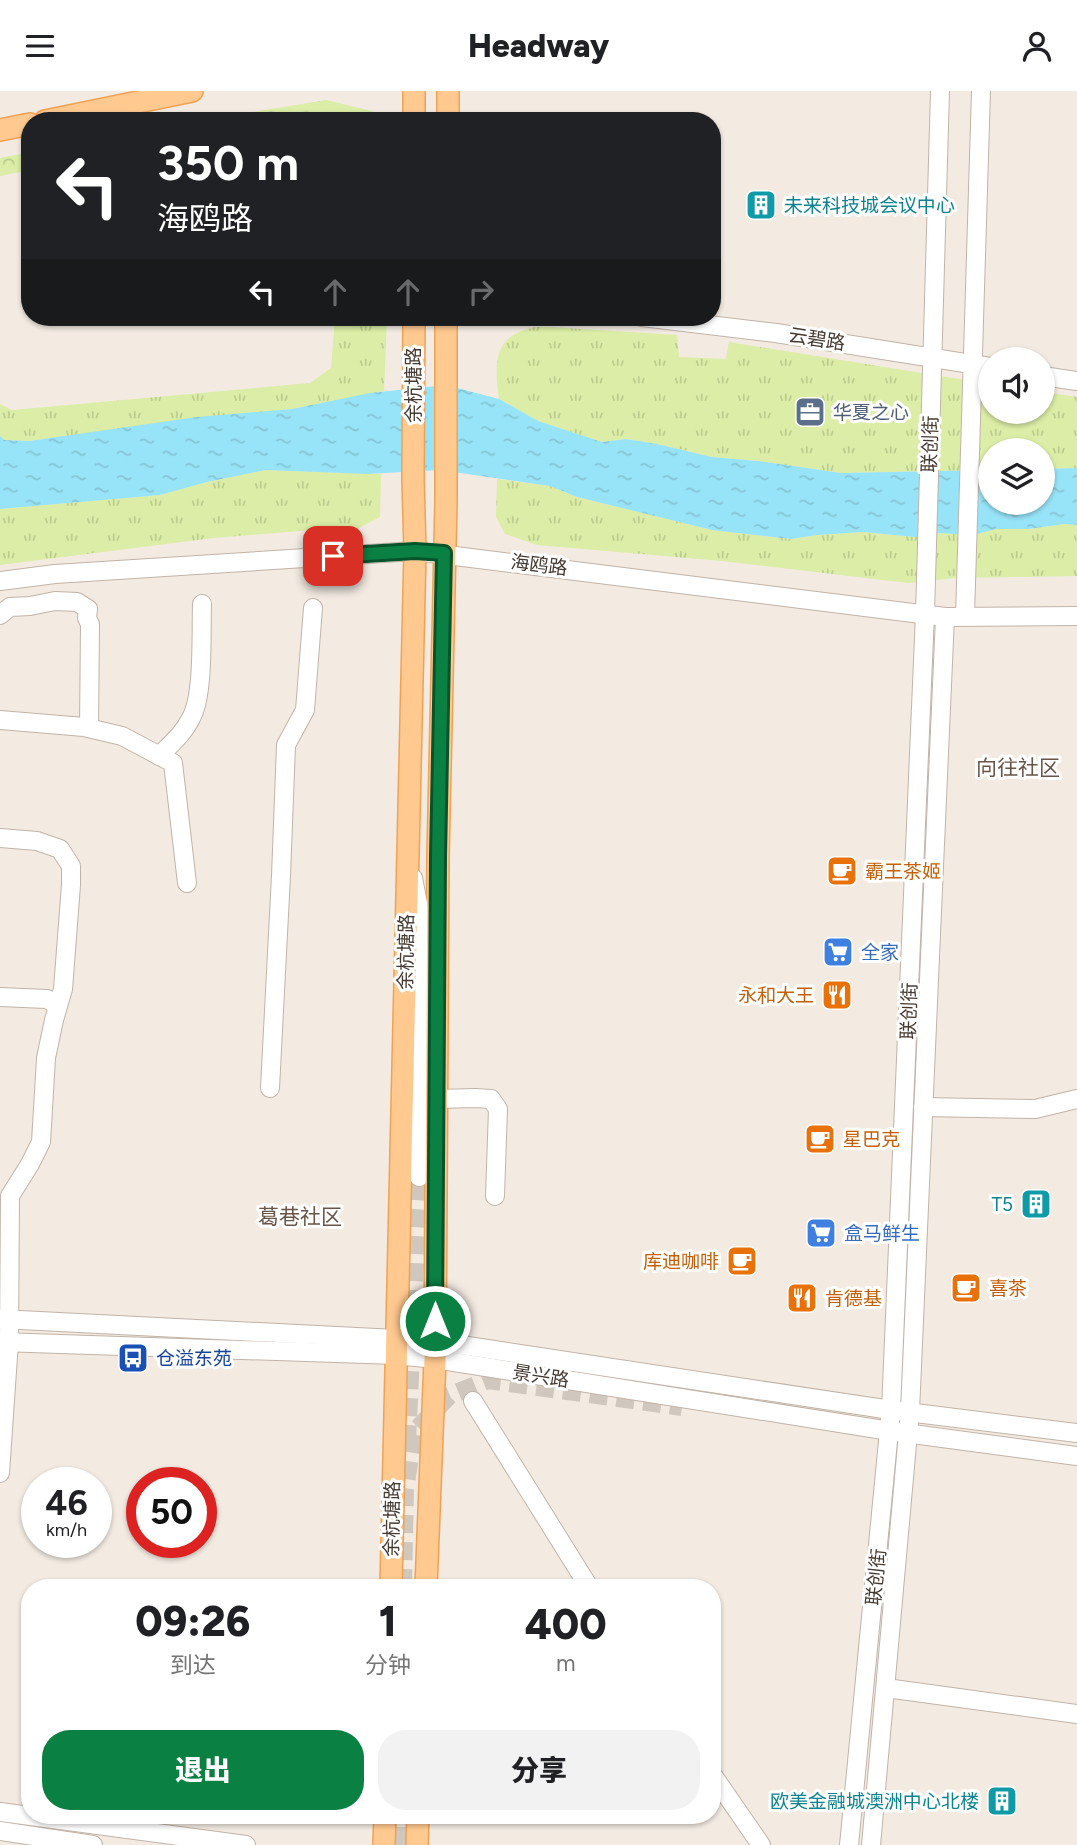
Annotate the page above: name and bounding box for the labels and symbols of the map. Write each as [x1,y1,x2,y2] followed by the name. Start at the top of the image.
[744,188,778,222] building icon: 未来科技城会议中心
[784,194,955,217] place label: 未来科技城会议中心
[787,323,847,355] street label: 云碧路
[402,347,425,423] street label: 余杭塘路
[793,395,827,429] office icon: 华夏之心
[833,401,909,424] place label: 华夏之心
[918,415,942,473] street label: 联创街
[303,526,363,586] pin
[509,550,569,580] street label: 海鸥路
[976,755,1060,780] district label: 向往社区
[825,854,859,888] cafe icon: 霸王茶姬
[865,860,941,883] place label: 霸王茶姬
[394,914,418,990] street label: 余杭塘路
[821,935,855,969] supermarket icon: 全家
[861,941,899,964] place label: 全家
[820,978,854,1012] restaurant icon: 永和大王
[897,982,921,1040] street label: 联创街
[738,984,814,1007] place label: 永和大王
[803,1122,837,1156] cafe icon: 星巴克
[843,1128,900,1151] place label: 星巴克
[1019,1187,1053,1221] building icon: T5
[992,1193,1013,1216] place label: T5
[258,1204,342,1229] district label: 葛巷社区
[804,1216,838,1250] supermarket icon: 盒马鲜生
[844,1222,920,1245] place label: 盒马鲜生
[725,1244,759,1278] cafe icon: 库迪咖啡
[643,1250,719,1273] place label: 库迪咖啡
[949,1271,983,1305] cafe icon: 喜茶
[989,1277,1027,1300] place label: 喜茶
[785,1281,819,1315] restaurant icon: 肯德基
[398,1284,472,1358] position arrow
[825,1287,882,1310] place label: 肯德基
[116,1341,150,1375] bus stop icon: 仓溢东苑
[156,1347,232,1370] place label: 仓溢东苑
[511,1360,571,1392] street label: 景兴路
[126,1467,217,1558] speed limit sign: 50
[380,1481,404,1557] street label: 余杭塘路
[862,1547,890,1607] street label: 联创街
[985,1784,1019,1818] building icon: 欧美金融城澳洲中心北楼
[770,1790,979,1813] place label: 欧美金融城澳洲中心北楼

